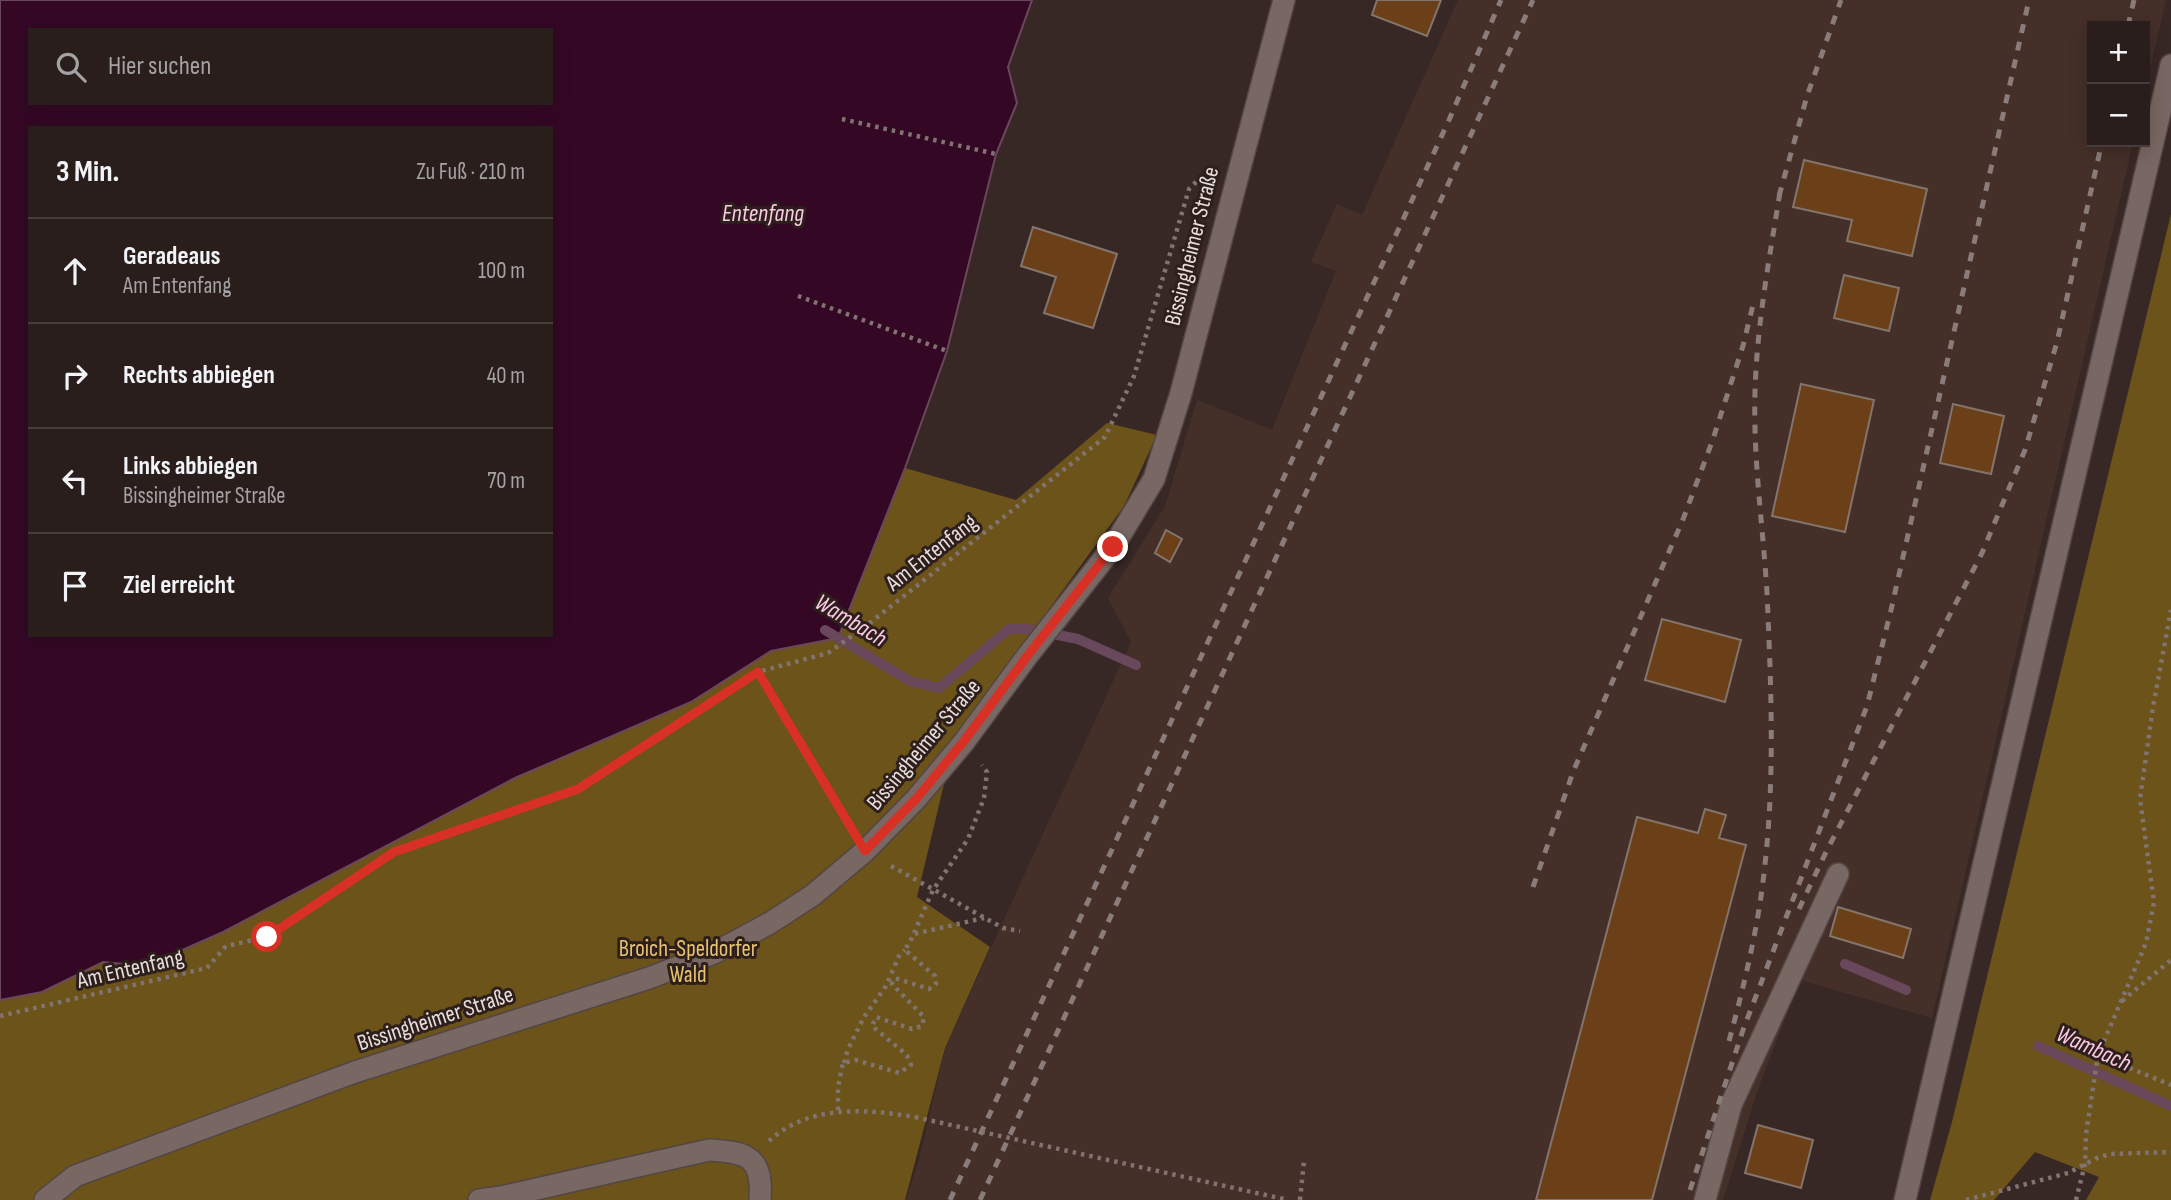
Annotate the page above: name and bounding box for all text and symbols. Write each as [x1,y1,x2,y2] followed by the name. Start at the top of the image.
[2087,21,2150,147] map controls
[2087,21,2150,84] button: +
[28,28,553,105] search box
[52,48,90,86] icon: search
[108,51,211,82] text: Hier suchen
[2087,84,2150,147] button: −
[56,154,119,190] text: 3 Min.
[416,158,525,186] text: Zu Fuß · 210 m
[1159,164,1225,329] street label: Bissingheimer Straße
[722,199,804,228] water label: Entenfang
[123,241,221,272] text: Geradeaus
[56,252,94,290] icon: ahead
[478,257,525,285] text: 100 m
[123,272,231,300] text: Am Entenfang
[56,357,94,395] icon: right
[123,360,275,391] text: Rechts abbiegen
[487,362,525,390] text: 40 m
[123,451,258,482] text: Links abbiegen
[56,462,94,500] icon: left
[487,467,525,495] text: 70 m
[123,482,286,510] text: Bissingheimer Straße
[880,508,983,598] street label: Am Entenfang
[1097,531,1128,562] route end
[56,567,94,605] icon: arrive
[123,570,235,601] text: Ziel erreicht
[810,588,892,653] water label: Wambach
[861,673,987,816] street label: Bissingheimer Straße
[251,921,282,952] route start
[619,935,758,989] park label: Broich-Speldorfer Wald
[73,943,186,995] street label: Am Entenfang
[354,981,517,1057] street label: Bissingheimer Straße
[2052,1019,2136,1078] water label: Wambach

